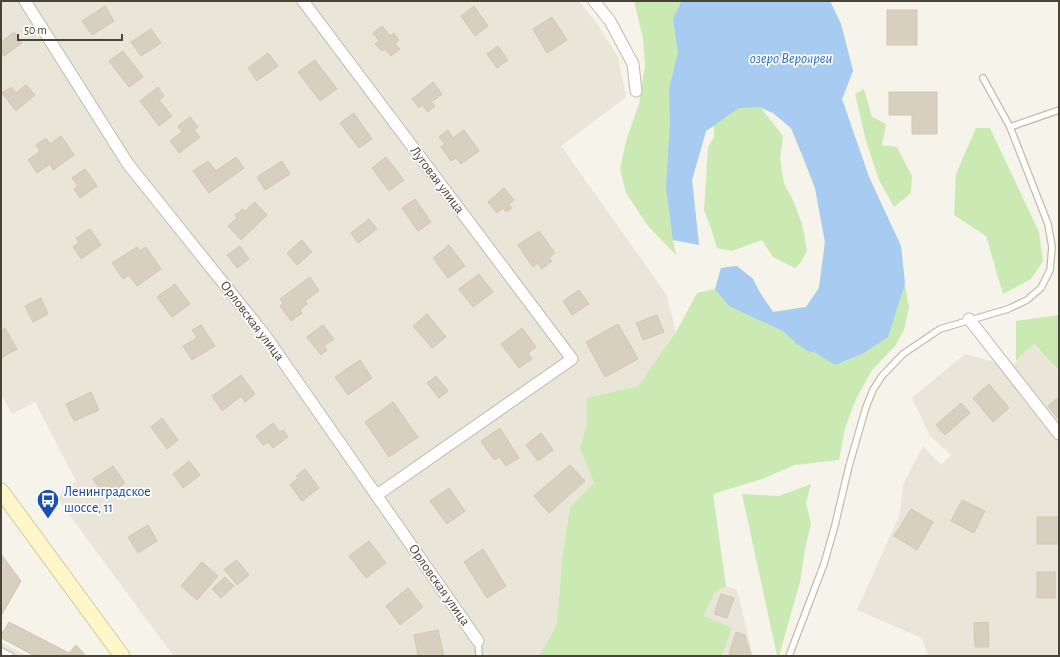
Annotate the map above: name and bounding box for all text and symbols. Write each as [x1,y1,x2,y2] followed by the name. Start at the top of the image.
[18,16,122,42] scale bar
[24,24,47,36] text: 50 m
[750,51,832,66] water label: озеро Вероярви
[407,144,467,217] street label: Луговая улица
[217,278,287,364] street label: Орловская улица
[64,485,151,515] place label: Ленинградское шоссе, 11
[35,487,61,520] bus stop icon: Ленинградское шоссе, 11
[406,542,473,629] street label: Орловская улица

